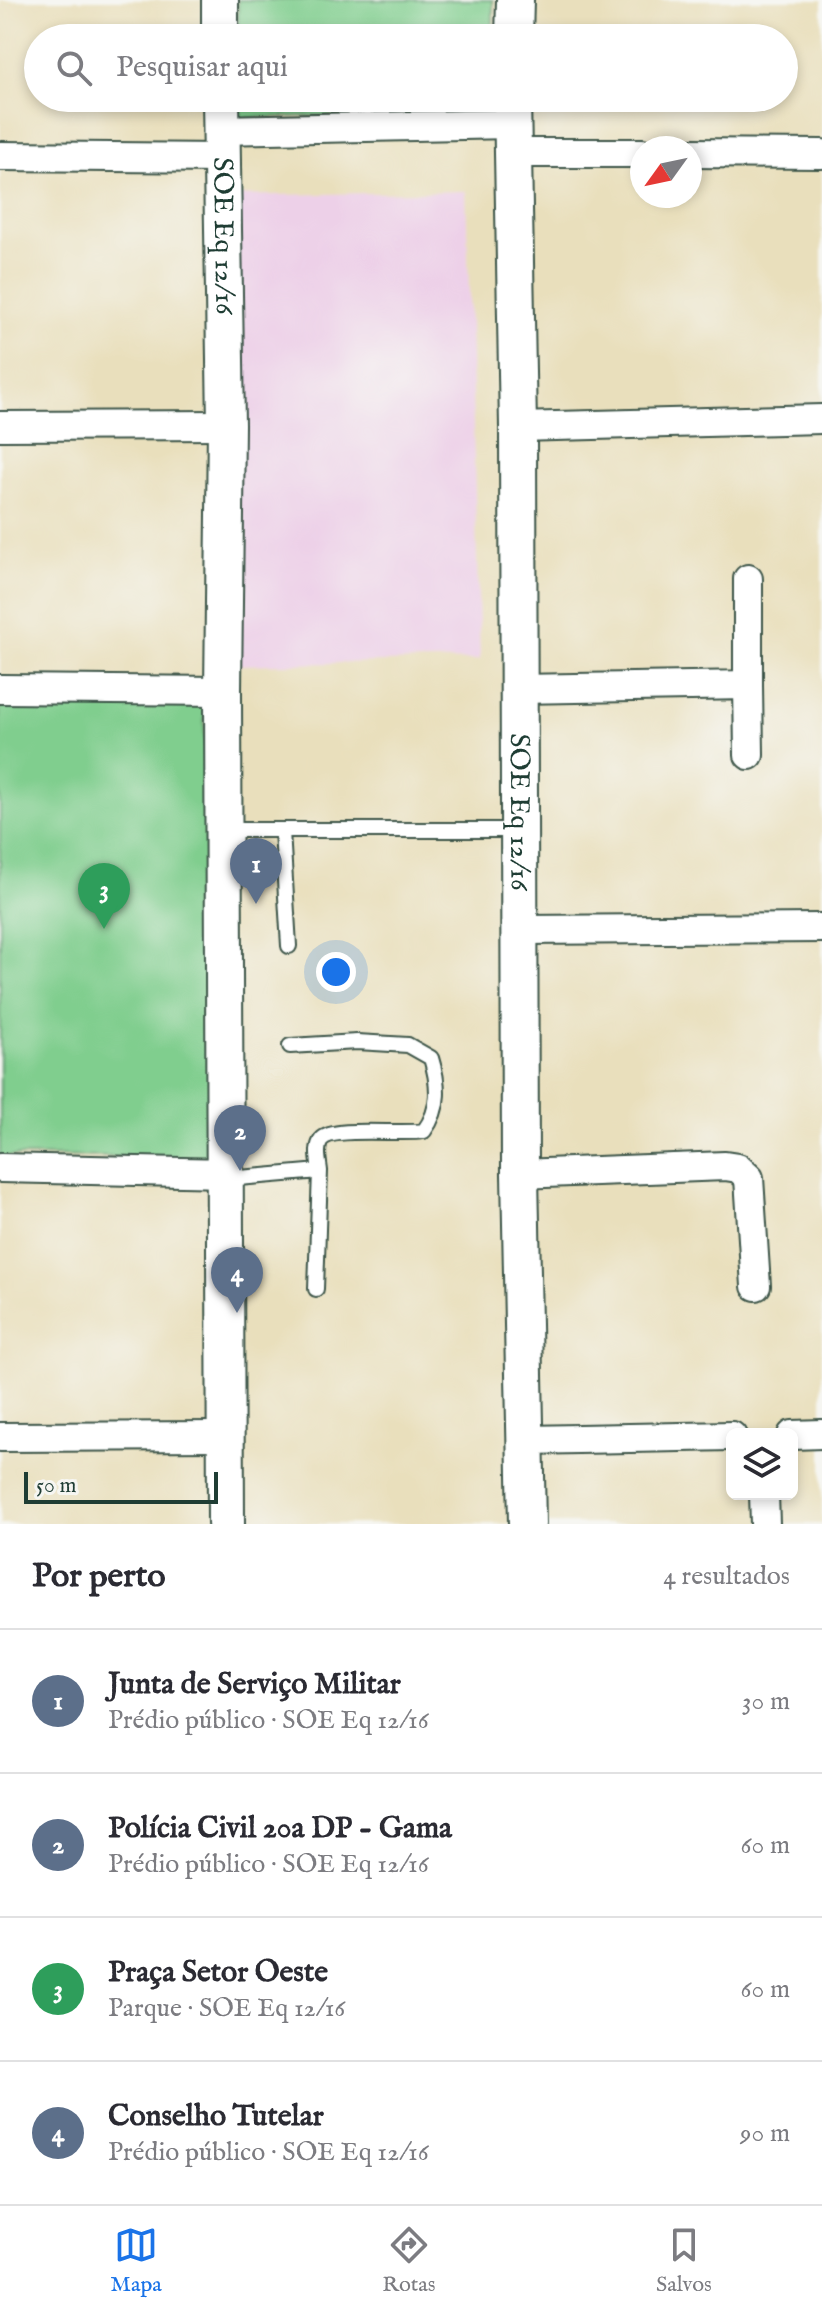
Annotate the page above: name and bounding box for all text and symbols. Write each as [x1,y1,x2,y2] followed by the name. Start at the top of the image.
[24,24,798,112] search box
[52,46,96,90] icon: search
[116,49,288,87] text: Pesquisar aqui
[630,136,702,208] north arrow
[204,157,242,316] street label: SOE Eq 12/16
[501,733,537,892] street label: SOE Eq 12/16
[230,838,282,904] pin: 1
[78,863,130,929] pin: 3
[316,952,356,992] your location
[214,1105,266,1171] pin: 2
[211,1247,263,1313] pin: 4
[726,1428,798,1500] map controls
[726,1428,798,1500] button: layers
[24,1468,218,1504] scale bar
[36,1472,77,1500] text: 50 m
[32,1555,166,1598] text: Por perto
[663,1560,790,1593] text: 4 resultados
[108,1666,401,1704] text: Junta de Serviço Militar
[53,1685,63,1718] text: 1
[742,1685,790,1718] text: 30 m
[108,1704,429,1737] text: Prédio público · SOE Eq 12/16
[108,1810,452,1848] text: Polícia Civil 20a DP - Gama
[52,1829,64,1862] text: 2
[741,1829,790,1862] text: 60 m
[108,1848,429,1881] text: Prédio público · SOE Eq 12/16
[108,1954,328,1992] text: Praça Setor Oeste
[53,1973,63,2006] text: 3
[741,1973,790,2006] text: 60 m
[108,1992,345,2025] text: Parque · SOE Eq 12/16
[108,2098,324,2136] text: Conselho Tutelar
[52,2117,64,2150] text: 4
[740,2117,790,2150] text: 90 m
[108,2136,429,2169] text: Prédio público · SOE Eq 12/16
[110,2223,162,2299] tab: Mapa
[382,2223,436,2299] tab: Rotas
[656,2223,712,2299] tab: Salvos

